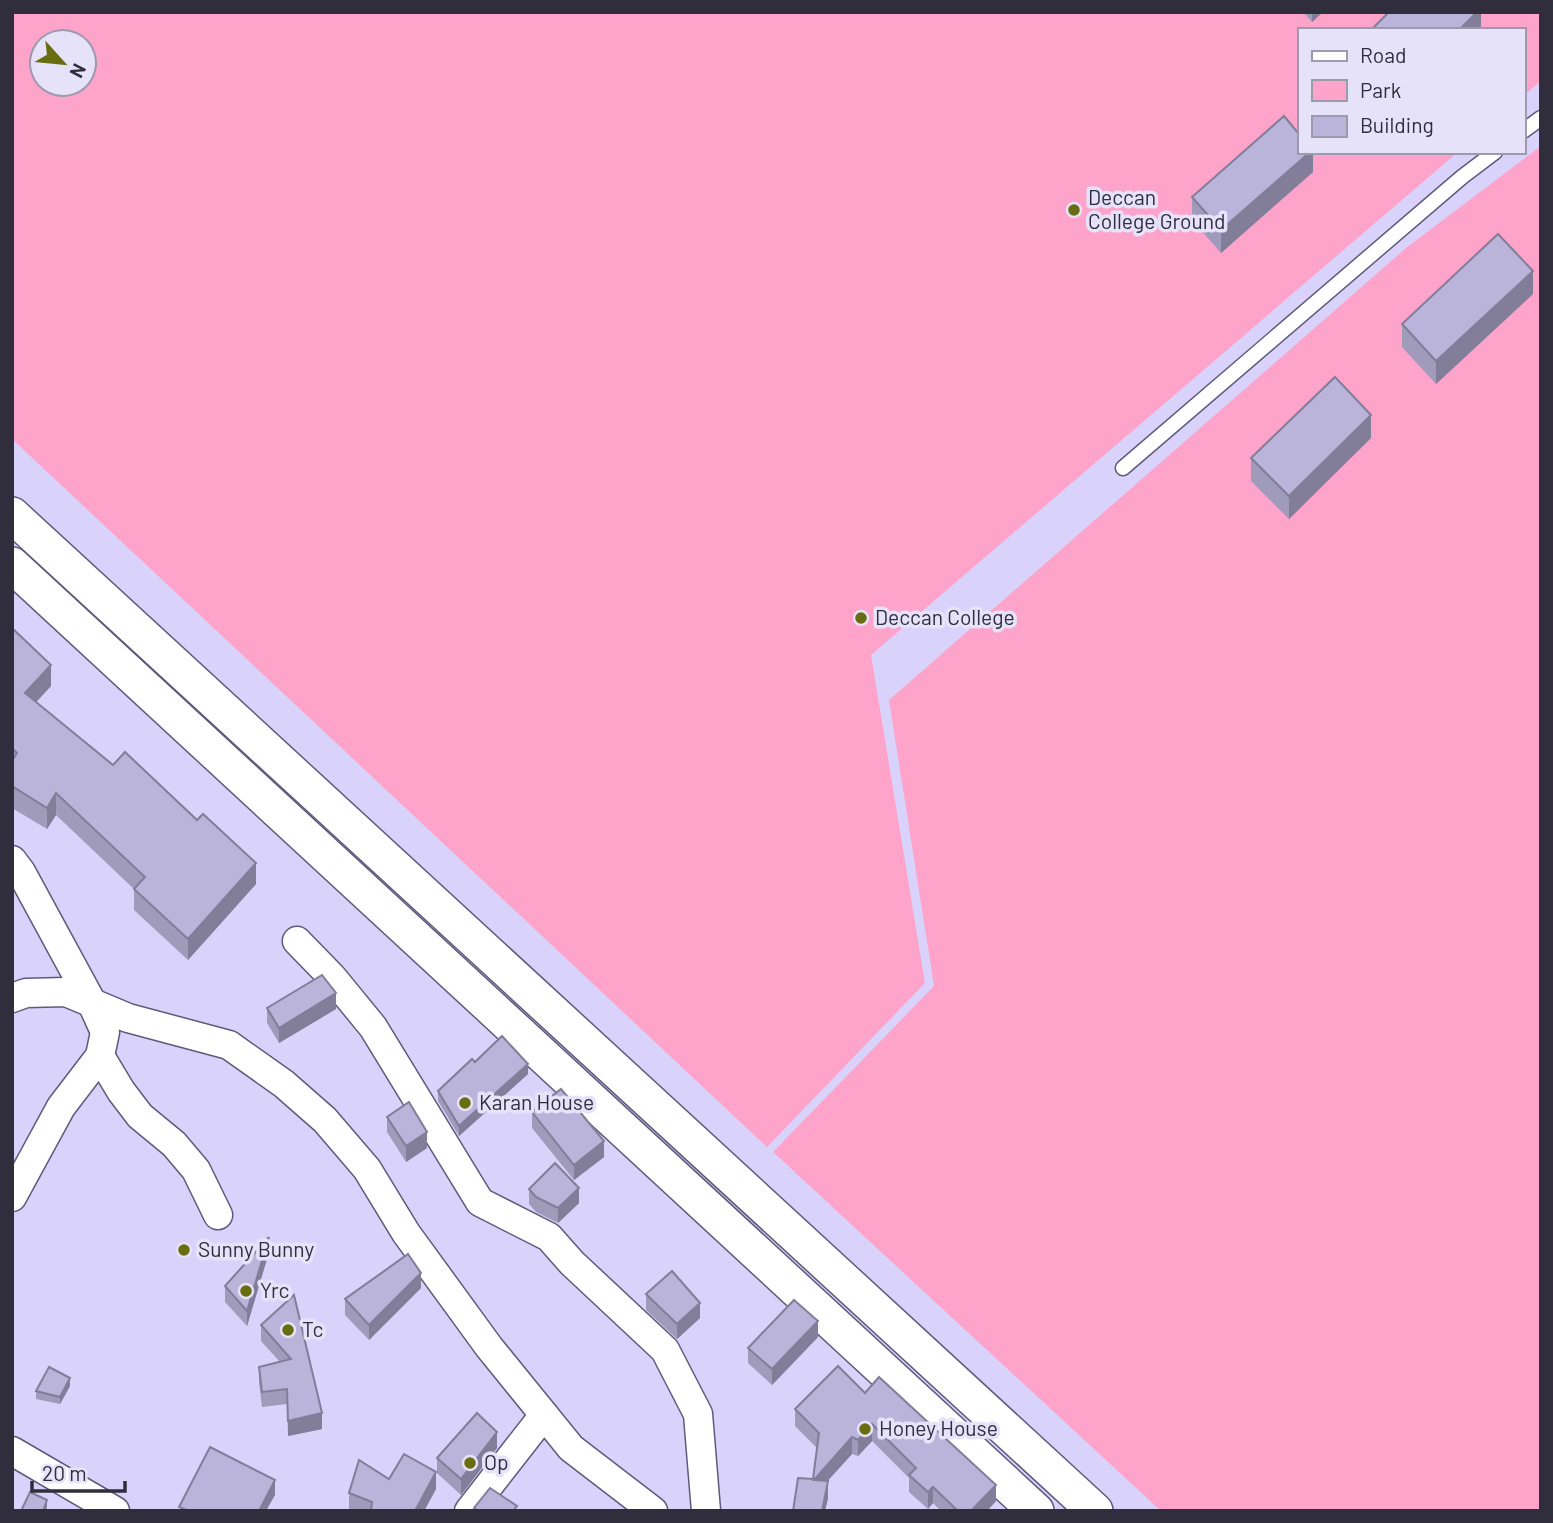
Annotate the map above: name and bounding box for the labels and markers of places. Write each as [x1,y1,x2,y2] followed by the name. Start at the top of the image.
[1088,184,1225,233] place label: Deccan College Ground
[1066,202,1082,218] marker: Deccan College Ground
[875,604,1015,629] place label: Deccan College
[853,610,869,626] marker: Deccan College
[479,1089,594,1114] place label: Karan House
[457,1095,473,1111] marker: Karan House
[198,1236,314,1261] place label: Sunny Bunny
[176,1242,192,1258] marker: Sunny Bunny
[260,1277,289,1302] place label: Yrc
[238,1283,254,1299] marker: Yrc
[302,1316,323,1341] place label: Tc
[280,1322,296,1338] marker: Tc
[879,1415,998,1440] place label: Honey House
[857,1421,873,1437] marker: Honey House
[484,1449,509,1474] place label: Op
[462,1455,478,1471] marker: Op

